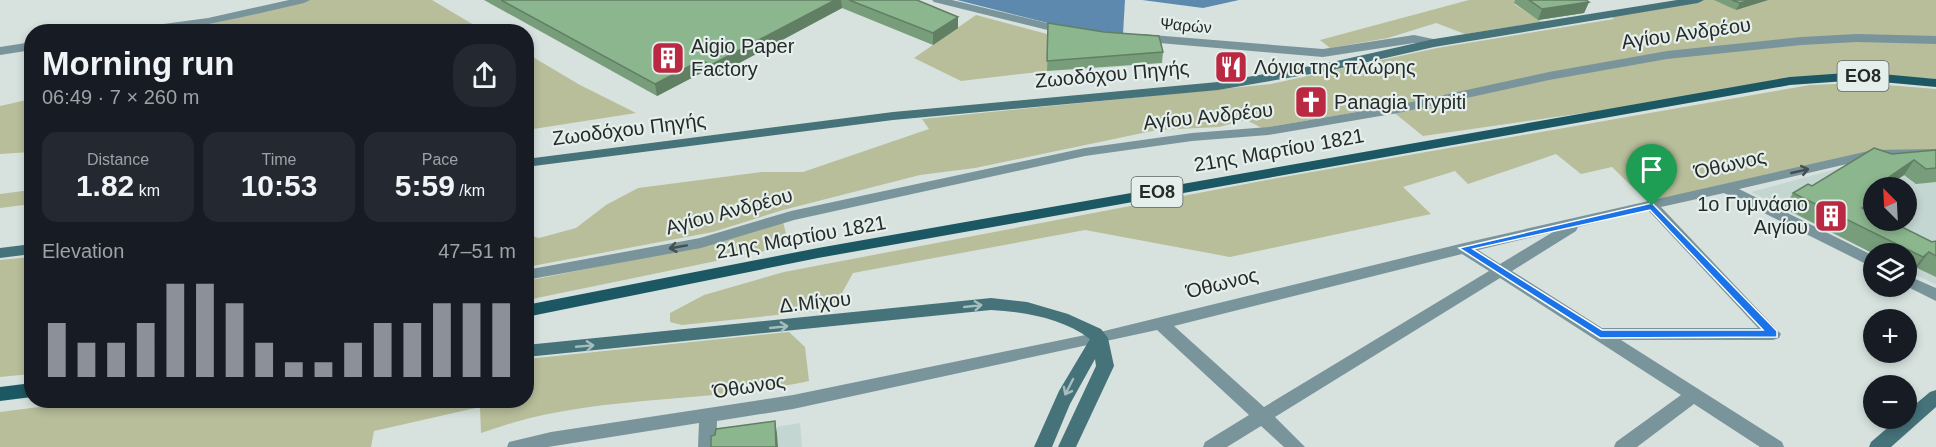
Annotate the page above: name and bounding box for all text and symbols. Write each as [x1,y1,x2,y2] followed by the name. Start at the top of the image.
[1620,13,1752,53] street label: Αγίου Ανδρέου
[1160,15,1212,36] street label: Ψαρών
[691,35,795,80] place label: Aigio Paper Factory
[650,40,686,76] building icon: Aigio Paper Factory
[453,44,516,107] button: share
[42,45,234,82] text: Morning run
[1213,49,1249,85] restaurant icon: Λόγια της πλώρης
[1034,56,1190,92] street label: Ζωοδόχου Πηγής
[1254,56,1416,78] place label: Λόγια της πλώρης
[1838,61,1888,91] road number: ΕΟ8
[1293,84,1329,120] church icon: Panagia Trypiti
[42,86,199,108] text: 06:49 · 7 × 260 m
[1334,91,1466,113] place label: Panagia Trypiti
[1142,98,1274,134] street label: Αγίου Ανδρέου
[551,109,707,149] street label: Ζωοδόχου Πηγής
[1192,124,1366,176] street label: 21ης Μαρτίου 1821
[1626,144,1677,206] pin
[1691,145,1768,183] street label: Όθωνος
[87,151,149,168] text: Distance
[262,151,296,168] text: Time
[422,151,458,168] text: Pace
[1635,153,1668,186] icon: arrive
[1789,165,1809,176] one-way arrow
[76,169,134,202] text: 1.82
[241,169,317,202] text: 10:53
[395,169,455,202] text: 5:59
[1132,177,1182,207] road number: ΕΟ8
[1863,177,1917,231] north arrow
[1863,177,1917,429] map controls
[134,182,160,199] text: km
[455,182,485,199] text: /km
[663,183,795,239] street label: Αγίου Ανδρέου
[1697,193,1808,238] place label: 1ο Γυμνάσιο Αιγίου
[1813,198,1849,234] building icon: 1ο Γυμνάσιο Αιγίου
[714,211,888,263] street label: 21ης Μαρτίου 1821
[42,240,124,262] text: Elevation
[438,240,516,262] text: 47–51 m
[669,242,688,253] one-way arrow
[1863,243,1917,297] button: layers
[1183,263,1260,303] street label: Όθωνος
[778,287,852,317] street label: Δ.Μίχου
[962,300,982,311] one-way arrow
[1863,309,1917,363] button: +
[768,321,788,332] one-way arrow
[574,340,594,351] one-way arrow
[710,369,787,403] street label: Όθωνος
[1863,375,1917,429] button: −
[1063,378,1074,396] one-way arrow

